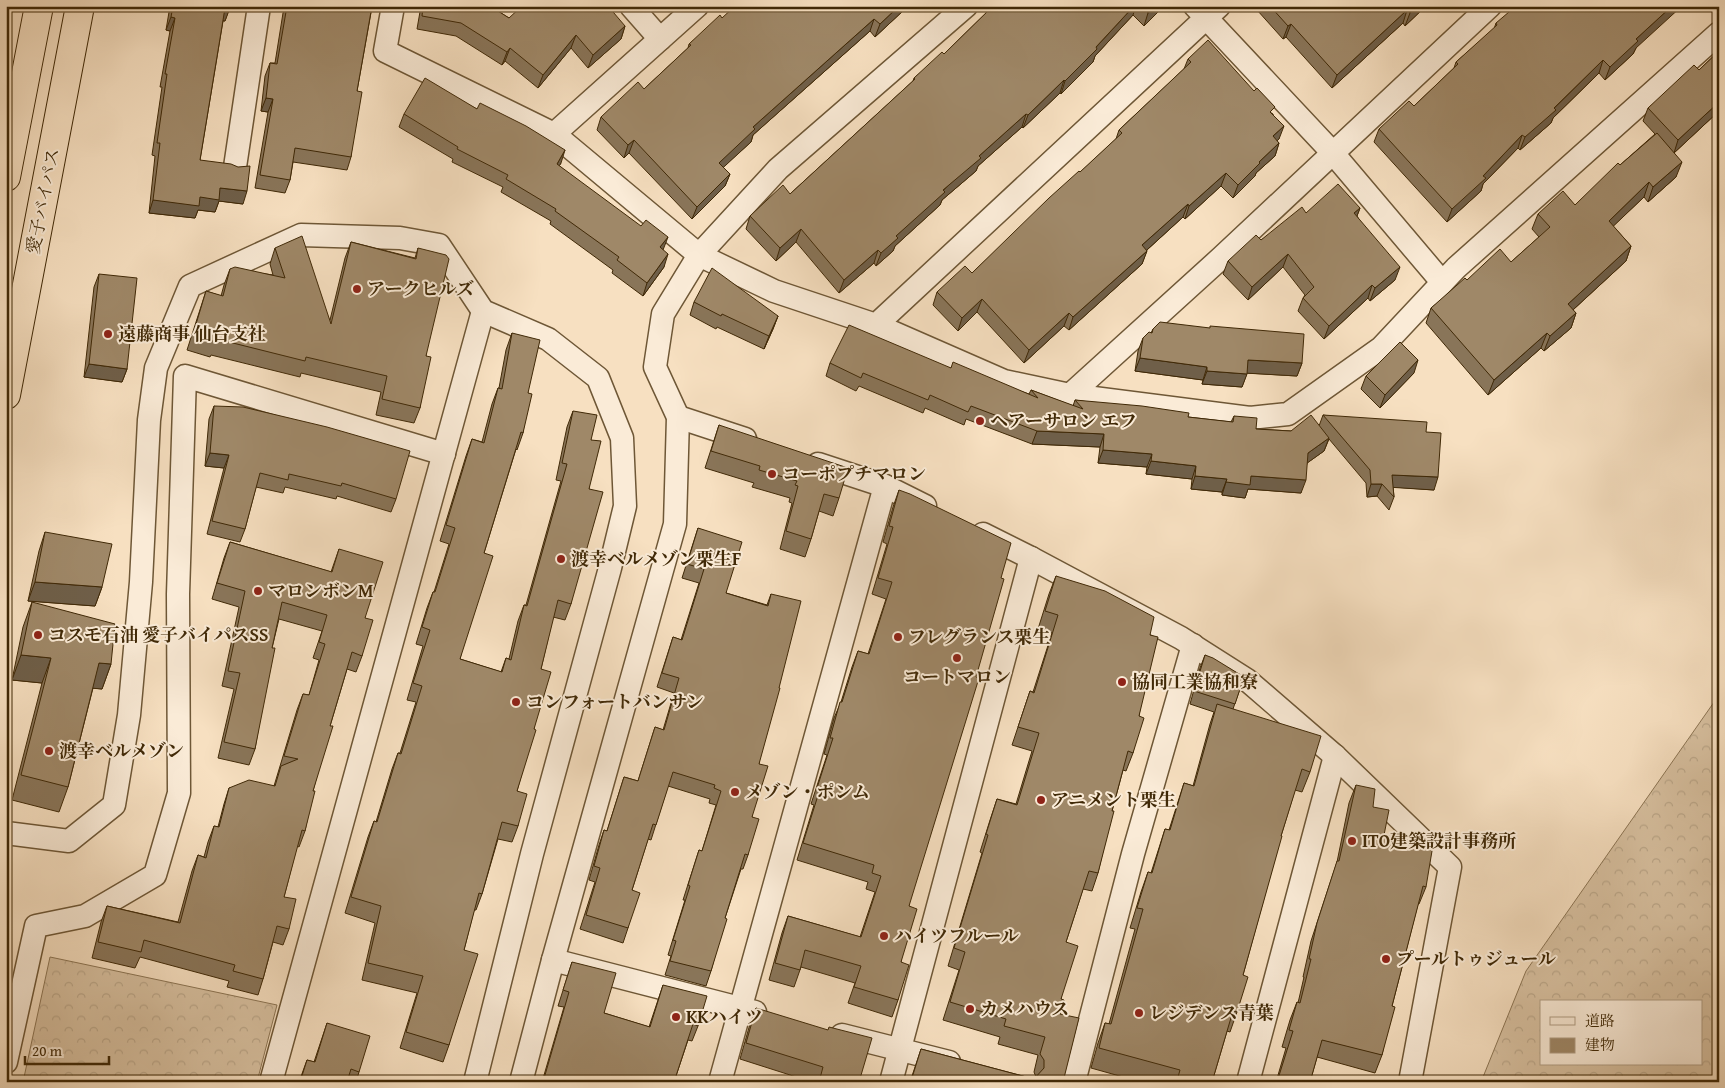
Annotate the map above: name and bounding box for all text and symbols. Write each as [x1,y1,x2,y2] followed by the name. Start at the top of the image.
[19,145,66,256] street label: 愛子バイパス
[367,275,474,302] place label: アークヒルズ
[351,283,363,295] marker: アークヒルズ
[118,320,266,347] place label: 遠藤商事 仙台支社
[102,328,114,340] marker: 遠藤商事 仙台支社
[990,407,1137,434] place label: ヘアーサロン エフ
[974,415,986,427] marker: ヘアーサロン エフ
[782,460,926,487] place label: コーポプチマロン
[766,468,778,480] marker: コーポプチマロン
[571,545,741,572] place label: 渡幸ベルメゾン栗生F
[555,553,567,565] marker: 渡幸ベルメゾン栗生F
[268,577,373,604] place label: マロンボンM
[252,585,264,597] marker: マロンボンM
[48,621,269,648] place label: コスモ石油 愛子バイパスSS
[908,623,1050,650] place label: フレグランス栗生
[32,629,44,641] marker: コスモ石油 愛子バイパスSS
[892,631,904,643] marker: フレグランス栗生
[951,652,963,664] marker: コートマロン
[903,663,1011,690] place label: コートマロン
[1132,668,1258,695] place label: 協同工業協和寮
[1116,676,1128,688] marker: 協同工業協和寮
[526,688,704,715] place label: コンフォートバンサン
[510,696,522,708] marker: コンフォートバンサン
[59,737,184,764] place label: 渡幸ベルメゾン
[43,745,55,757] marker: 渡幸ベルメゾン
[745,778,870,805] place label: メゾン・ポンム
[729,786,741,798] marker: メゾン・ポンム
[1051,786,1176,813] place label: アニメント栗生
[1035,794,1047,806] marker: アニメント栗生
[1362,827,1516,854] place label: ITO建築設計事務所
[1346,835,1358,847] marker: ITO建築設計事務所
[894,922,1019,949] place label: ハイツフルール
[878,930,890,942] marker: ハイツフルール
[1396,945,1556,972] place label: プールトゥジュール
[1380,953,1392,965] marker: プールトゥジュール
[980,995,1069,1022] place label: カメハウス
[1149,999,1274,1026] place label: レジデンス青葉
[1540,1000,1702,1066] legend
[686,1003,763,1030] place label: KKハイツ
[964,1003,976,1015] marker: カメハウス
[1133,1007,1145,1019] marker: レジデンス青葉
[1585,1010,1615,1031] text: 道路
[670,1011,682,1023] marker: KKハイツ
[25,1033,109,1065] scale bar
[1585,1034,1615,1055] text: 建物
[32,1040,63,1061] text: 20 m

